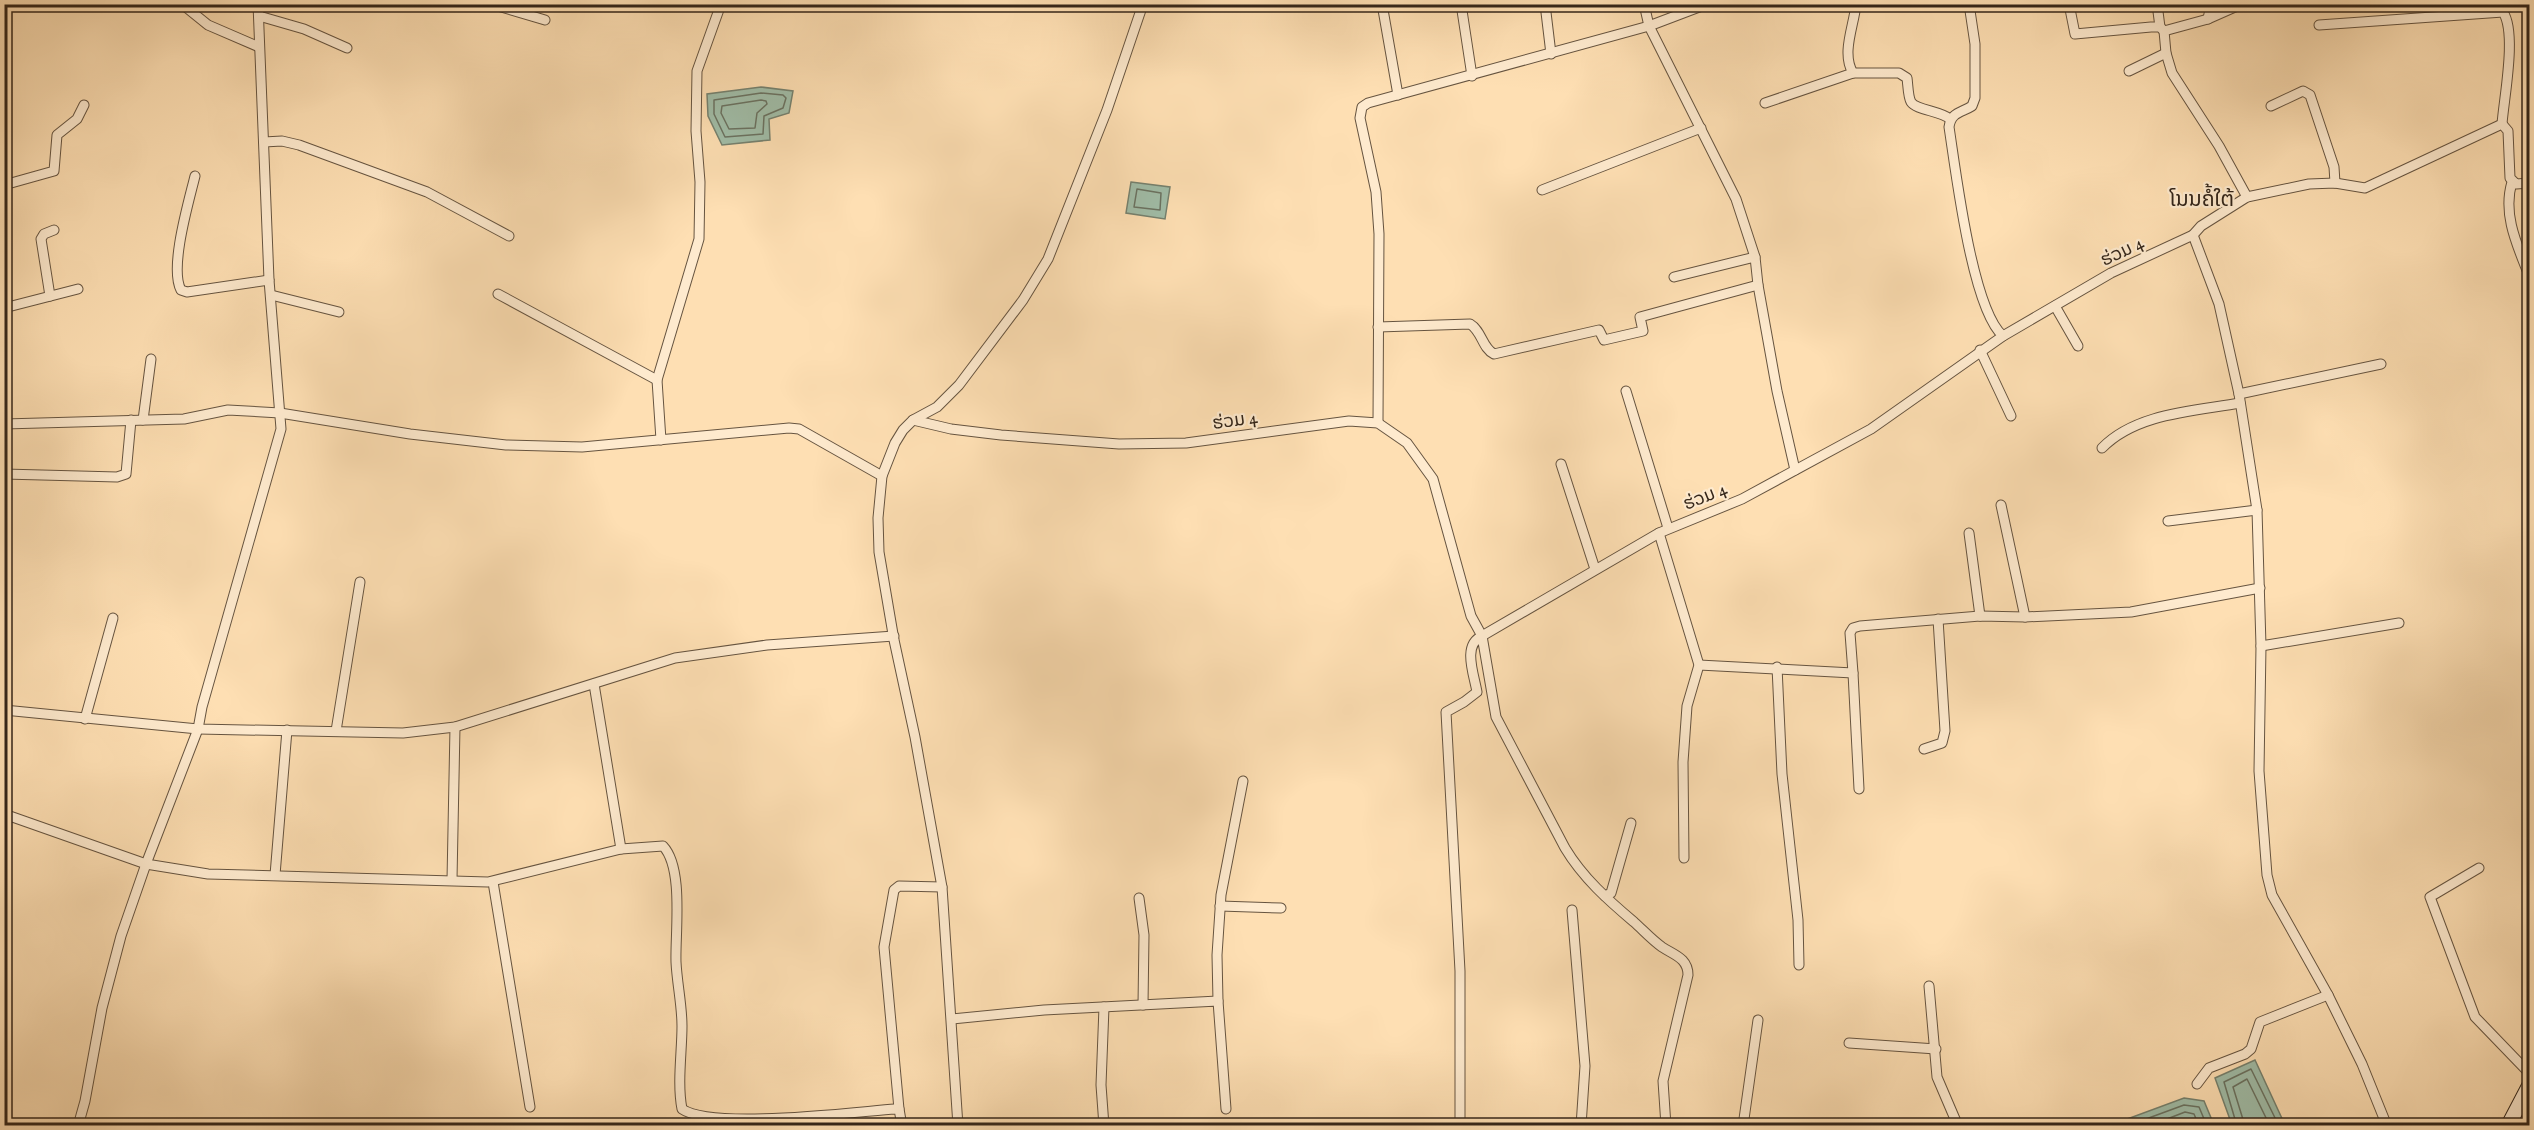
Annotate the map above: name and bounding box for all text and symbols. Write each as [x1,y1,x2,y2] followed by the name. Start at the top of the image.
[2169,183,2235,214] district label: ໂນນຄໍ້ໃຕ້
[2097,232,2148,273] street label: ຮ່ວມ 4
[1211,407,1259,436] street label: ຮ່ວມ 4
[1680,478,1731,517] street label: ຮ່ວມ 4

